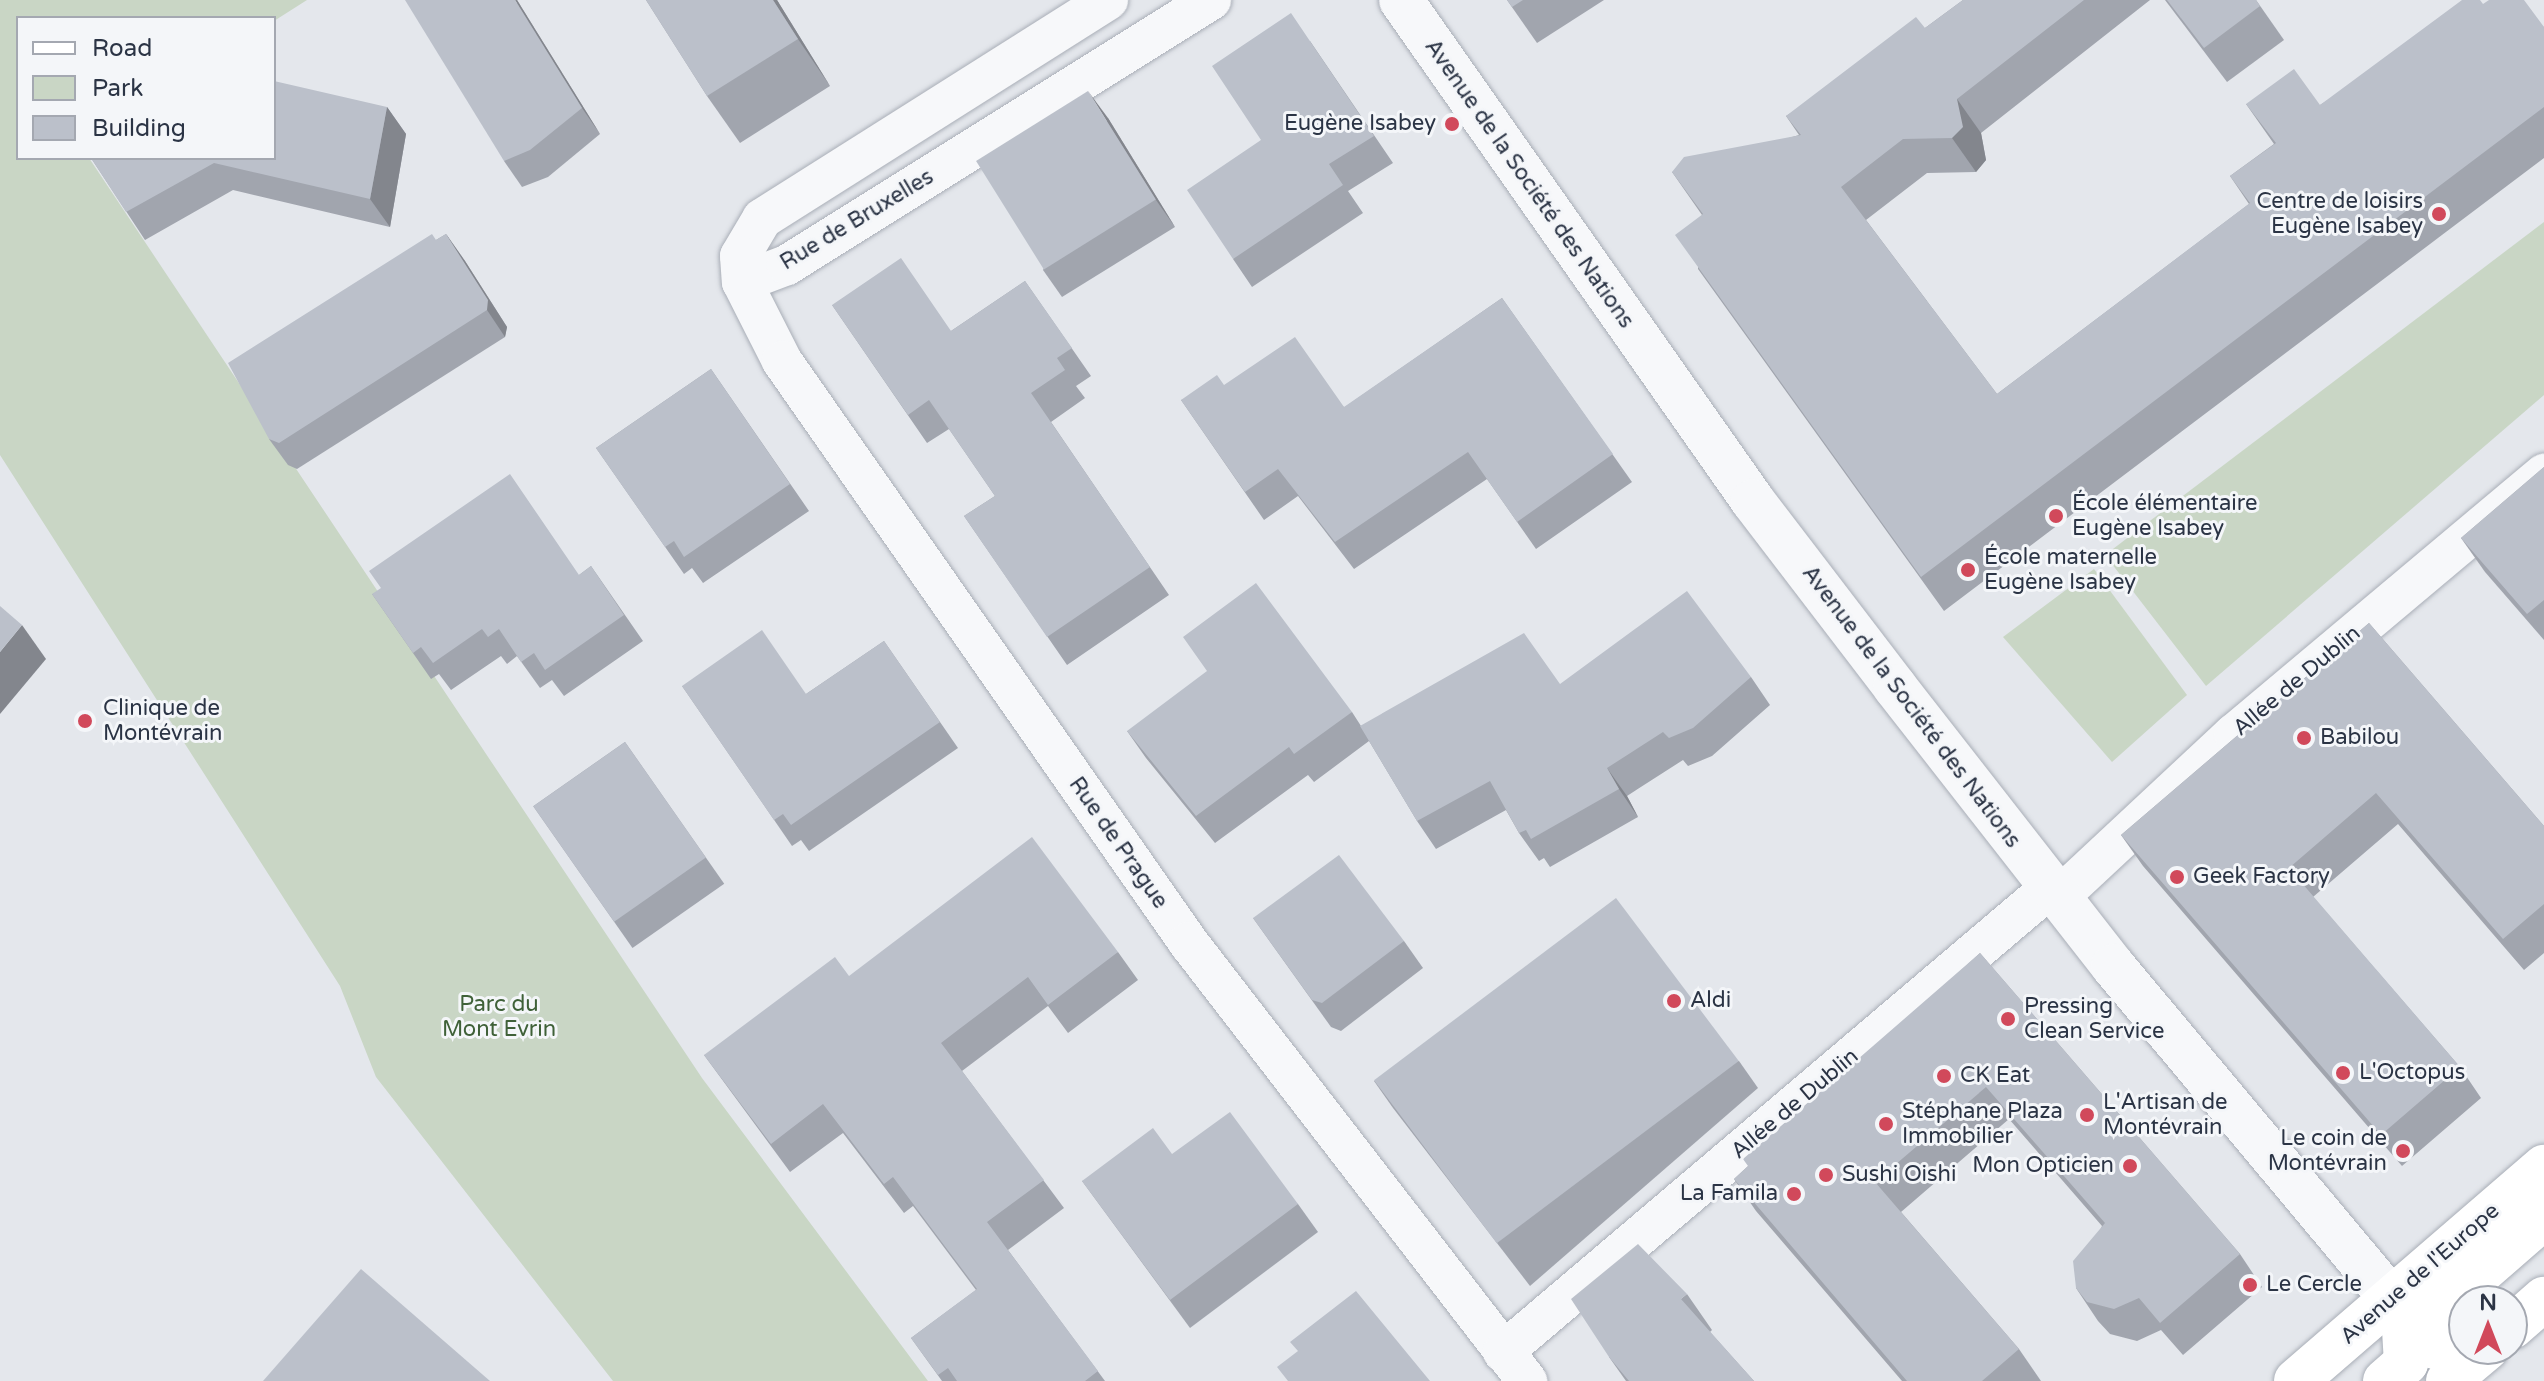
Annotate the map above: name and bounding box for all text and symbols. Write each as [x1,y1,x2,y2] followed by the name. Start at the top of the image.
[16,16,276,160] legend
[92,34,152,63] text: Road
[1419,34,1639,334] street label: Avenue de la Société des Nations
[92,74,143,103] text: Park
[1284,111,1436,137] place label: Eugène Isabey
[92,114,186,143] text: Building
[1443,115,1461,133] marker: Eugène Isabey
[776,164,938,276] street label: Rue de Bruxelles
[2256,188,2423,240] place label: Centre de loisirs Eugène Isabey
[2430,205,2448,223] marker: Centre de loisirs Eugène Isabey
[2072,490,2257,542] place label: École élémentaire Eugène Isabey
[2047,507,2065,525] marker: École élémentaire Eugène Isabey
[1984,544,2157,596] place label: École maternelle Eugène Isabey
[1796,561,2026,853] street label: Avenue de la Société des Nations
[1959,561,1977,579] marker: École maternelle Eugène Isabey
[2228,620,2366,742] street label: Allée de Dublin
[103,695,222,746] place label: Clinique de Montévrain
[74,710,96,732] marker: Clinique de Montévrain
[2320,725,2399,751] place label: Babilou
[2295,729,2313,747] marker: Babilou
[1063,772,1173,914] street label: Rue de Prague
[2193,864,2330,890] place label: Geek Factory
[2168,868,2186,886] marker: Geek Factory
[1690,988,1731,1014] place label: Aldi
[442,991,556,1042] park label: Parc du Mont Evrin
[1665,992,1683,1010] marker: Aldi
[2024,993,2164,1044] place label: Pressing Clean Service
[1999,1010,2017,1028] marker: Pressing Clean Service
[1726,1043,1864,1165] street label: Allée de Dublin
[2359,1060,2465,1086] place label: L'Octopus
[1960,1063,2030,1089] place label: CK Eat
[2334,1064,2352,1082] marker: L'Octopus
[1935,1067,1953,1085] marker: CK Eat
[2103,1089,2228,1140] place label: L'Artisan de Montévrain
[1902,1098,2063,1150] place label: Stéphane Plaza Immobilier
[2078,1106,2096,1124] marker: L'Artisan de Montévrain
[1877,1115,1895,1133] marker: Stéphane Plaza Immobilier
[2268,1125,2387,1176] place label: Le coin de Montévrain
[2394,1142,2412,1160] marker: Le coin de Montévrain
[1972,1153,2114,1179] place label: Mon Opticien
[2121,1157,2139,1175] marker: Mon Opticien
[1842,1162,1956,1188] place label: Sushi Oishi
[1817,1166,1835,1184] marker: Sushi Oishi
[1680,1181,1778,1207] place label: La Famila
[1785,1185,1803,1203] marker: La Famila
[2335,1198,2505,1350] street label: Avenue de l'Europe
[2266,1272,2362,1298] place label: Le Cercle
[2241,1276,2259,1294] marker: Le Cercle
[2448,1285,2528,1365] north arrow
[2479,1290,2497,1316] text: N

